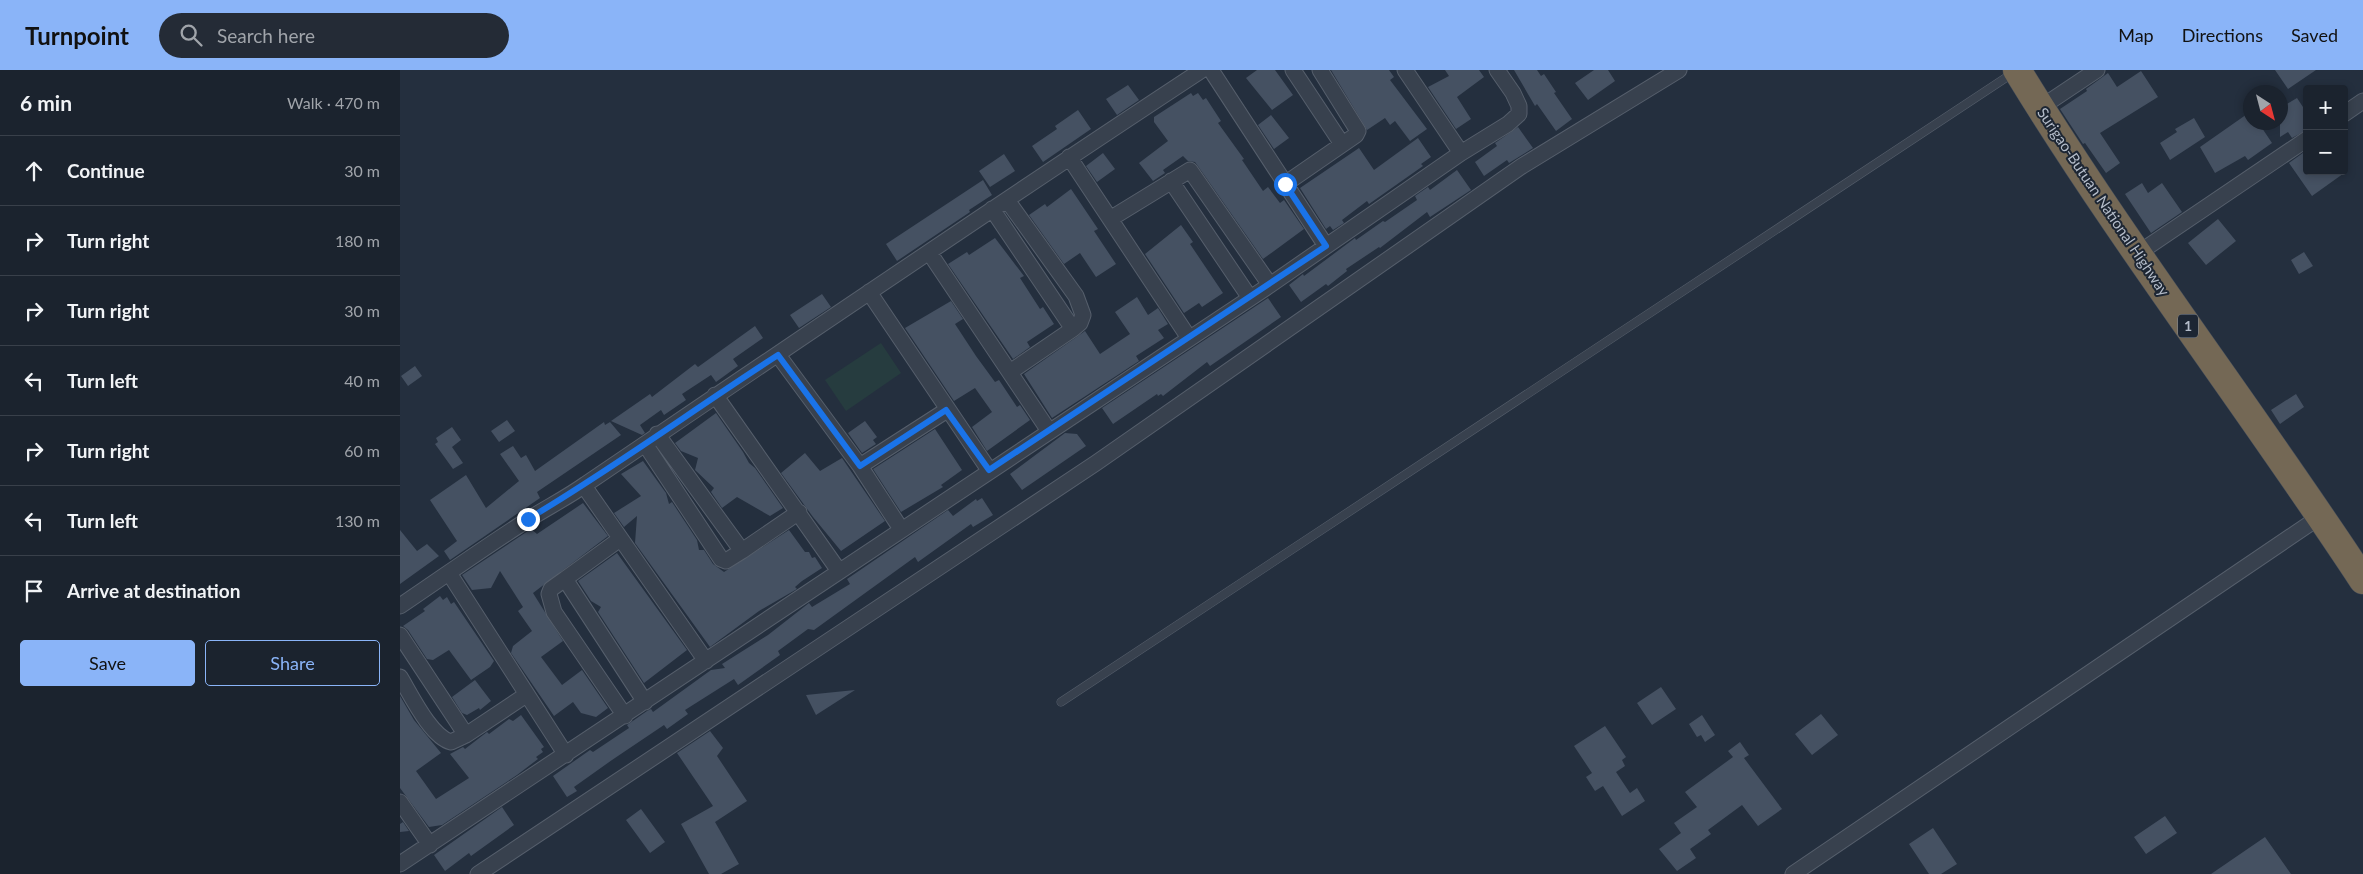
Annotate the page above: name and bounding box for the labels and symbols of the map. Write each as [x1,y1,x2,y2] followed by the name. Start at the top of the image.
[2243,85,2288,130] north arrow
[2034,104,2174,299] street label: Surigao-Butuan National Highway
[1274,173,1297,196] route start
[2178,315,2198,338] road number: 1
[517,508,540,531] route end

